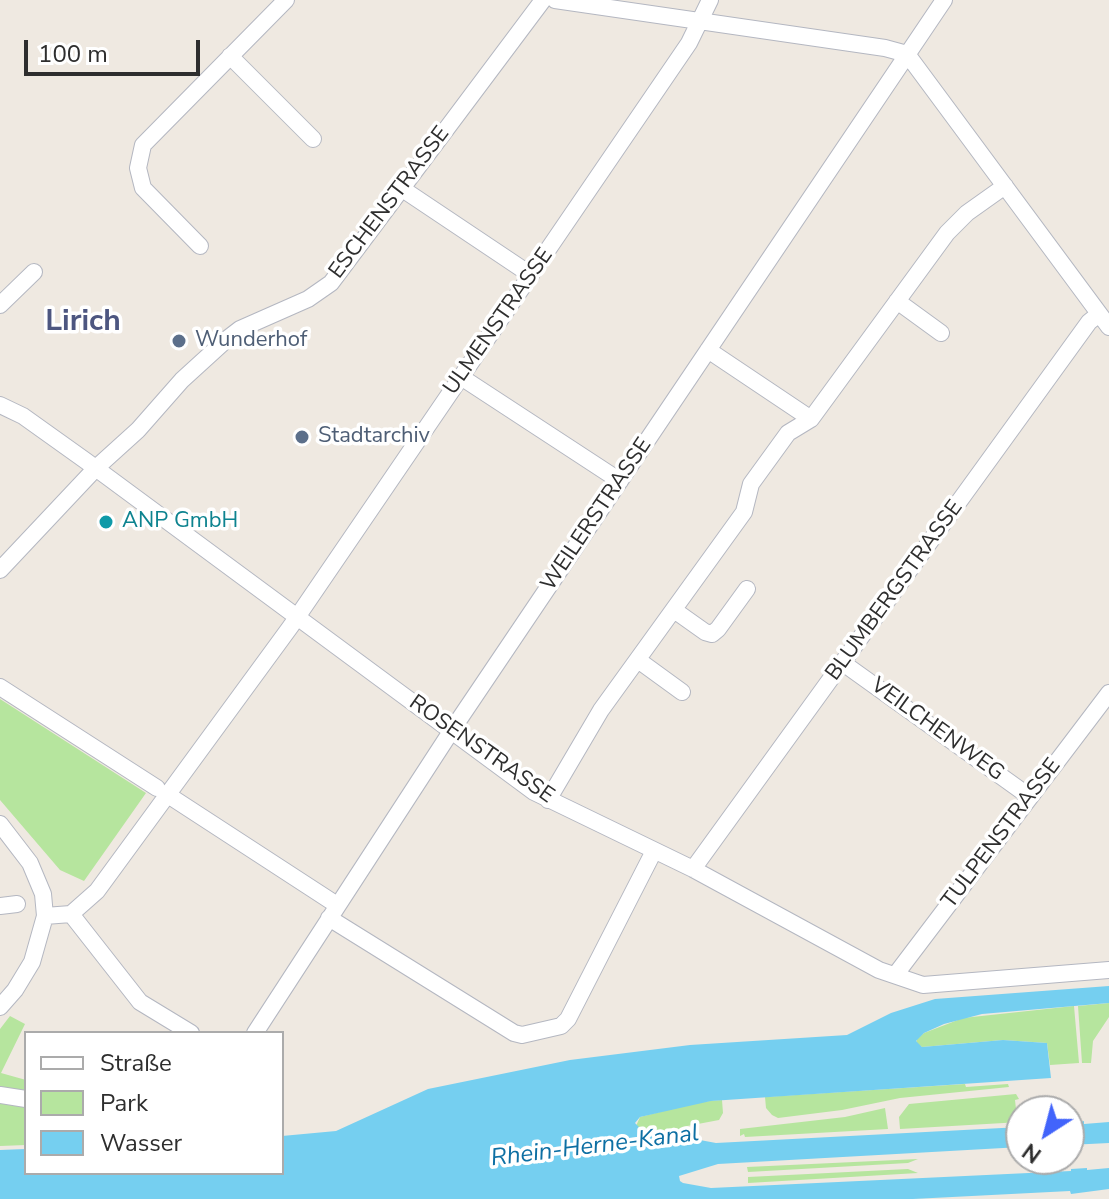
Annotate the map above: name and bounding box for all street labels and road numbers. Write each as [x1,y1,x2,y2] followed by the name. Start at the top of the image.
[324,122,456,284] street label: ESCHENSTRASSE
[439,244,559,400] street label: ULMENSTRASSE
[536,433,658,597] street label: WEILERSTRASSE
[821,496,969,686] street label: BLUMBERGSTRASSE
[865,673,1009,787] street label: VEILCHENWEG
[403,690,559,810] street label: ROSENSTRASSE
[937,754,1067,914] street label: TULPENSTRASSE

